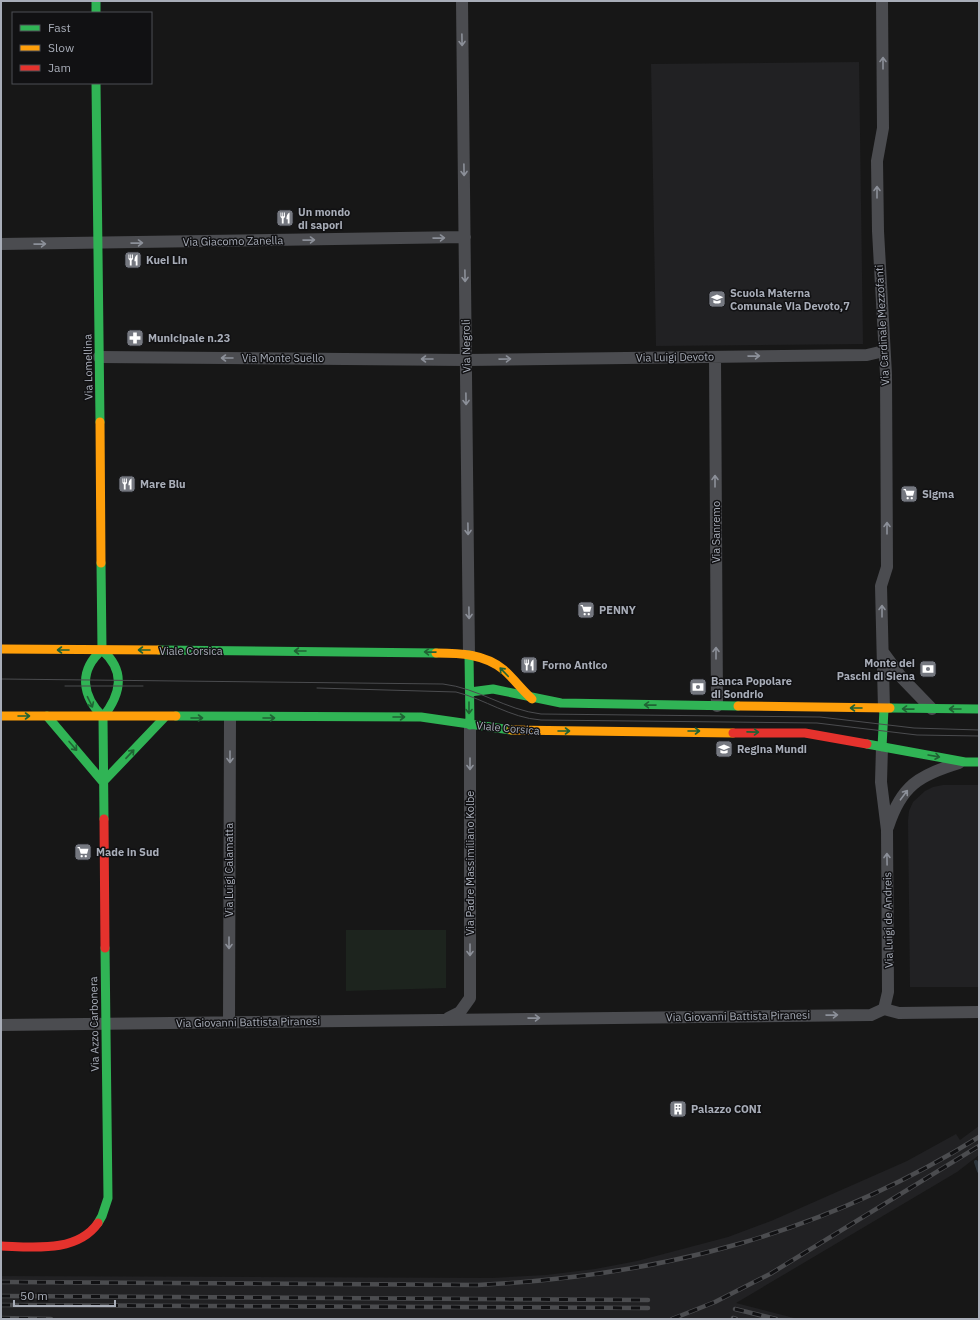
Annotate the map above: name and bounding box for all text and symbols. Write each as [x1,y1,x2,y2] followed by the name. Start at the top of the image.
[12,12,152,84] legend
[48,20,71,35] text: Fast
[458,33,466,46] one-way arrow
[48,40,74,55] text: Slow
[879,57,887,70] one-way arrow
[48,60,71,75] text: Jam
[460,163,468,176] one-way arrow
[874,186,881,199] one-way arrow
[298,205,350,232] place label: Un mondo di sapori
[275,208,295,228] restaurant icon: Un mondo di sapori
[183,233,283,249] street label: Via Giacomo Zanella
[432,234,445,242] one-way arrow
[302,236,315,244] one-way arrow
[130,239,143,247] one-way arrow
[33,240,46,248] one-way arrow
[123,250,143,270] restaurant icon: Kuei Lin
[146,253,187,267] place label: Kuei Lin
[872,264,892,386] street label: Via Cardinale Mezzofanti
[461,269,469,282] one-way arrow
[730,286,850,313] place label: Scuola Materna Comunale Via Devoto,7
[707,289,727,309] school or university icon: Scuola Materna Comunale Via Devoto,7
[459,319,473,373] street label: Via Negroli
[125,328,145,348] pharmacy icon: Municipale n.23
[148,331,230,345] place label: Municipale n.23
[80,334,96,400] street label: Via Lomellina
[636,349,714,365] street label: Via Luigi Devoto
[242,351,324,365] street label: Via Monte Suello
[747,352,760,360] one-way arrow
[221,354,234,362] one-way arrow
[421,355,434,363] one-way arrow
[498,355,511,363] one-way arrow
[462,392,470,405] one-way arrow
[117,474,137,494] restaurant icon: Mare Blu
[711,475,719,488] one-way arrow
[140,477,186,491] place label: Mare Blu
[899,484,919,504] supermarket icon: Sigma
[922,487,954,501] place label: Sigma
[709,501,723,563] street label: Via Sanremo
[464,522,472,535] one-way arrow
[883,522,891,535] one-way arrow
[576,600,596,620] supermarket icon: PENNY
[599,603,637,617] place label: PENNY
[878,605,886,618] one-way arrow
[465,606,473,619] one-way arrow
[159,644,223,658] street label: Viale Corsica
[57,646,70,654] one-way arrow
[138,646,151,654] one-way arrow
[294,647,307,655] one-way arrow
[712,647,720,660] one-way arrow
[424,648,437,656] one-way arrow
[519,655,539,675] restaurant icon: Forno Antico
[837,656,915,683] place label: Monte dei Paschi di Siena
[542,658,607,672] place label: Forno Antico
[918,659,938,679] bank icon: Monte dei Paschi di Siena
[499,667,509,677] one-way arrow
[711,674,792,701] place label: Banca Popolare di Sondrio
[688,677,708,697] bank icon: Banca Popolare di Sondrio
[87,695,94,707] one-way arrow
[466,701,473,714] one-way arrow
[644,701,657,709] one-way arrow
[850,704,863,712] one-way arrow
[902,705,915,713] one-way arrow
[949,705,962,713] one-way arrow
[17,712,30,720] one-way arrow
[392,713,405,721] one-way arrow
[190,714,203,722] one-way arrow
[262,714,275,722] one-way arrow
[476,718,540,738] street label: Viale Corsica
[557,727,570,735] one-way arrow
[687,728,700,735] one-way arrow
[746,728,759,736] one-way arrow
[714,739,734,759] school or university icon: Regina Mundi
[68,741,77,751] one-way arrow
[737,742,807,756] place label: Regina Mundi
[125,749,135,759] one-way arrow
[226,750,233,763] one-way arrow
[927,752,940,760] one-way arrow
[466,757,474,770] one-way arrow
[900,790,908,801] one-way arrow
[463,791,477,935] street label: Via Padre Massimiliano Kolbe
[222,823,236,917] street label: Via Luigi Calamatta
[73,842,93,862] supermarket icon: Made in Sud
[96,845,159,859] place label: Made in Sud
[883,853,891,866] one-way arrow
[880,872,896,968] street label: Via Luigi de Andreis
[225,936,233,949] one-way arrow
[466,943,474,956] one-way arrow
[86,976,102,1072] street label: Via Azzo Carbonera
[666,1008,810,1024] street label: Via Giovanni Battista Piranesi
[825,1011,838,1019] one-way arrow
[176,1014,320,1030] street label: Via Giovanni Battista Piranesi
[527,1014,540,1022] one-way arrow
[668,1099,688,1119] building icon: Palazzo CONI
[691,1102,762,1116] place label: Palazzo CONI
[14,1282,115,1308] scale bar
[20,1288,48,1303] text: 50 m

